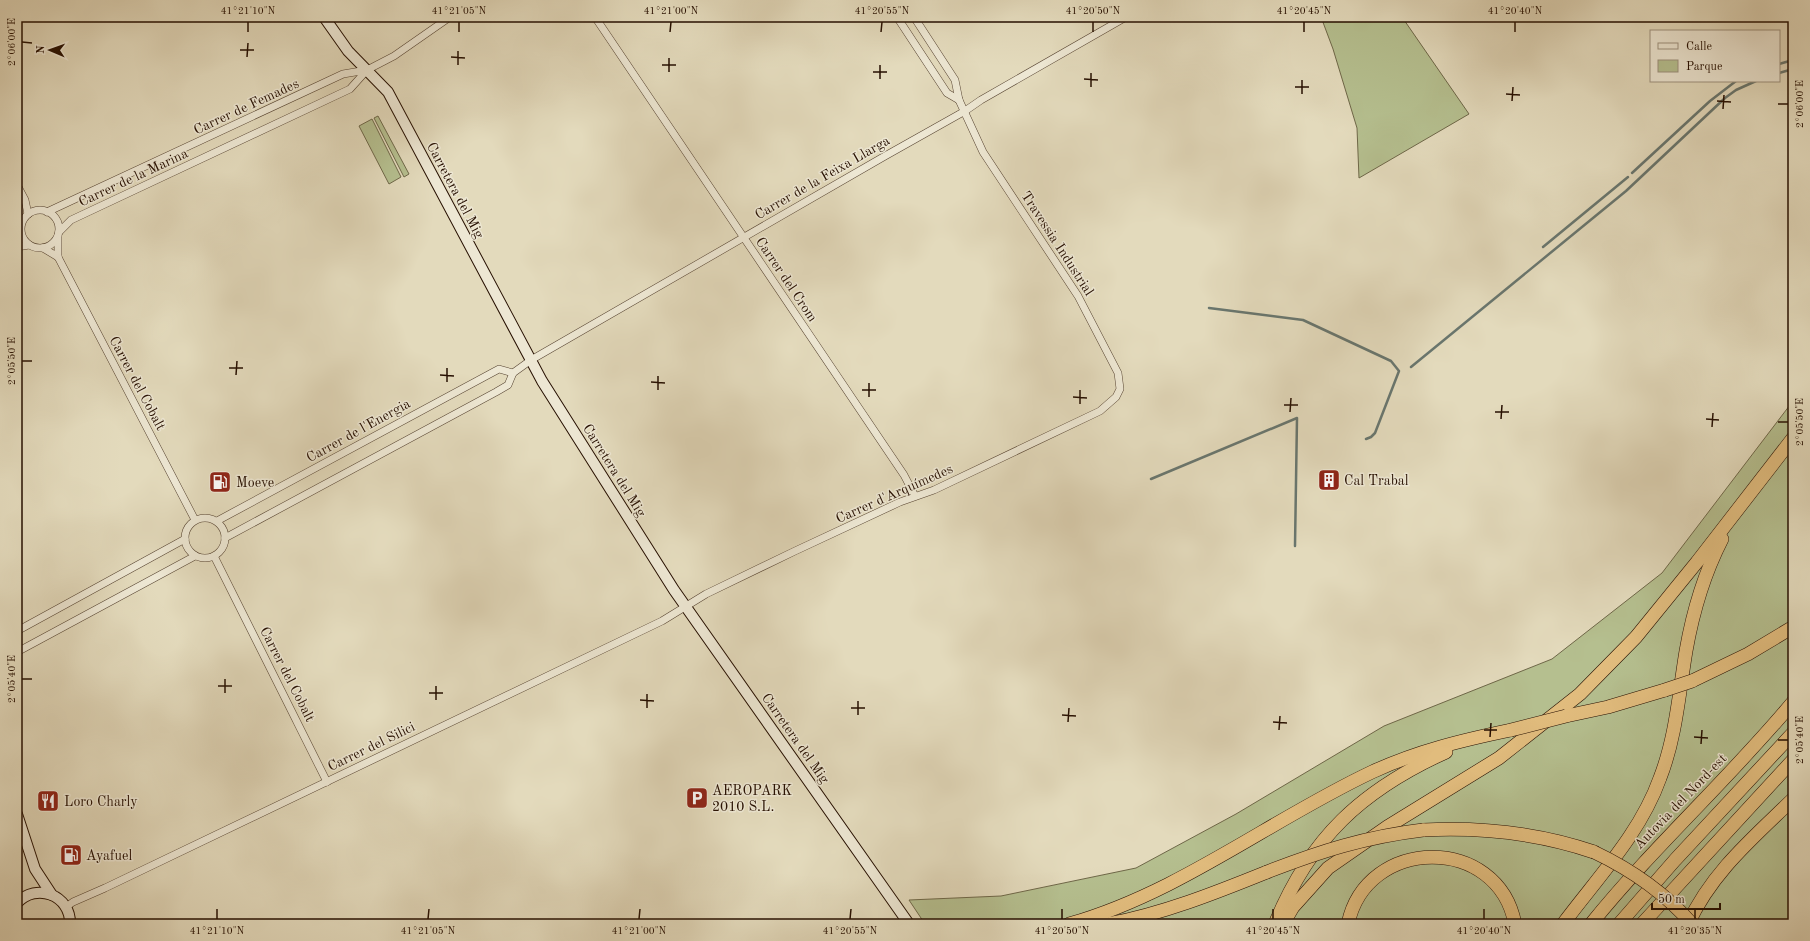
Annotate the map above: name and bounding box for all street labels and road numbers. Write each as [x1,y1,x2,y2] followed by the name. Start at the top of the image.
[192,76,301,137] street label: Carrer de Femades
[753,133,892,222] street label: Carrer de la Feixa Llarga
[424,140,487,241] street label: Carretera del Mig
[77,146,190,209] street label: Carrer de la Marina
[1018,189,1096,298] street label: Travessia Industrial
[753,235,820,324] street label: Carrer del Crom
[106,334,168,433] street label: Carrer del Cobalt
[304,397,413,465] street label: Carrer de l'Energia
[580,422,649,520] street label: Carretera del Mig
[834,462,955,526] street label: Carrer d'Arquímedes
[257,625,317,724] street label: Carrer del Cobalt
[759,691,832,787] street label: Carretera del Mig
[326,720,417,774] street label: Carrer del Silici
[1632,751,1730,852] street label: Autovia del Nord-est

